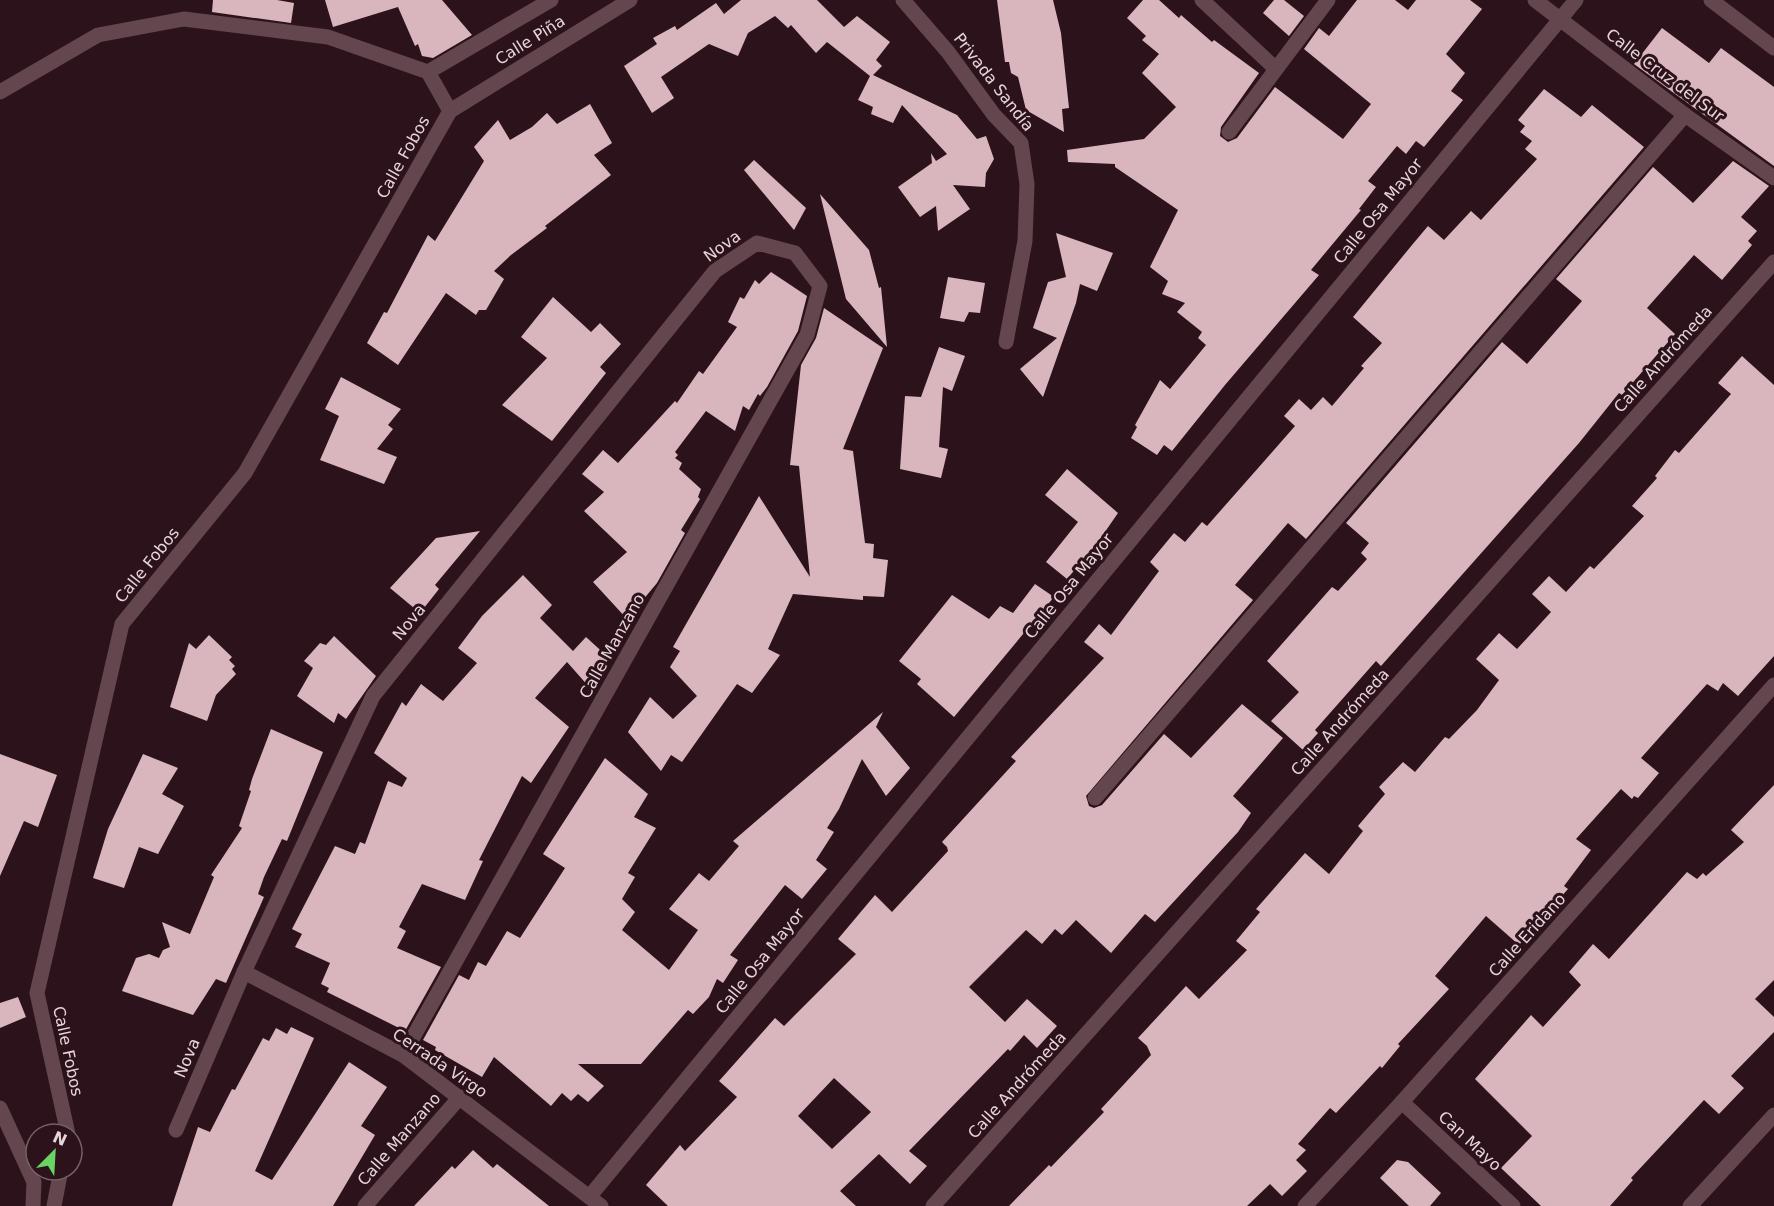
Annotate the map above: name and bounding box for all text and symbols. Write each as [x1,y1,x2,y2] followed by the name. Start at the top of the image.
[492,11,568,69] street label: Calle Piña
[1602,25,1728,126] street label: Calle Cruz del Sur
[950,29,1038,135] street label: Privada Sandía
[373,112,433,202] street label: Calle Fobos
[1330,154,1427,268] street label: Calle Osa Mayor
[700,226,744,266] street label: Nova
[1610,302,1716,416] street label: Calle Andrómeda
[111,523,183,607] street label: Calle Fobos
[1021,529,1118,643] street label: Calle Osa Mayor
[575,590,649,702] street label: Calle Manzano
[389,600,429,644] street label: Nova
[1287,665,1393,779] street label: Calle Andrómeda
[1485,889,1569,981] street label: Calle Eridano
[712,904,809,1018] street label: Calle Osa Mayor
[49,1004,87,1098] street label: Calle Fobos
[389,1024,491,1102] street label: Cerrada Virgo
[964,1028,1070,1142] street label: Calle Andrómeda
[170,1035,204,1081] street label: Nova
[354,1089,444,1189] street label: Calle Manzano
[1435,1107,1505,1175] street label: Can Mayo
[24,1122,84,1182] north arrow
[50,1127,70,1150] text: N

